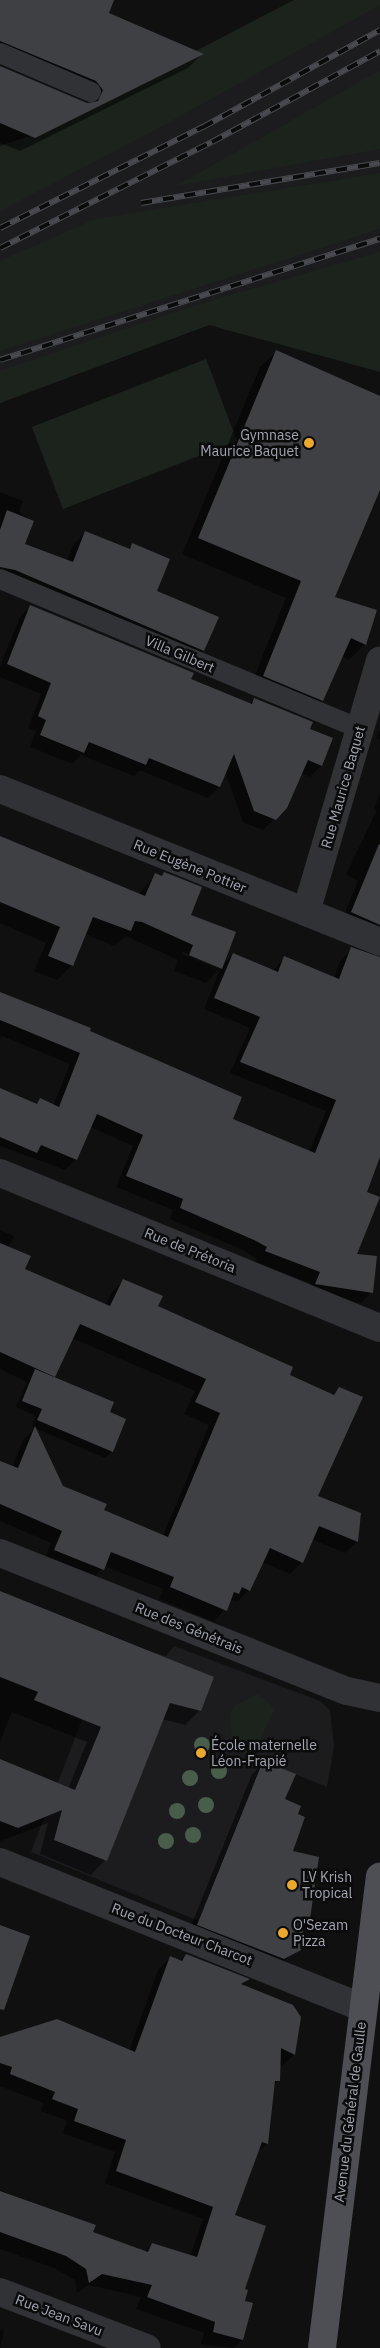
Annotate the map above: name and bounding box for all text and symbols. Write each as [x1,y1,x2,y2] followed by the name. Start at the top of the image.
[200,427,299,460] place label: Gymnase Maurice Baquet
[303,437,315,449] marker: Gymnase Maurice Baquet
[143,632,217,676] street label: Villa Gilbert
[317,724,369,850] street label: Rue Maurice Baquet
[131,836,249,896] street label: Rue Eugène Pottier
[142,1224,238,1276] street label: Rue de Prétoria
[133,1599,245,1657] street label: Rue des Génétrais
[211,1737,317,1770] place label: École maternelle Léon-Frapié
[195,1747,207,1759] marker: École maternelle Léon-Frapié
[302,1869,352,1901] place label: LV Krish Tropical
[286,1879,298,1891] marker: LV Krish Tropical
[109,1899,255,1969] street label: Rue du Docteur Charcot
[293,1917,348,1950] place label: O'Sezam Pizza
[277,1927,289,1939] marker: O'Sezam Pizza
[331,2021,369,2203] street label: Avenue du Général de Gaulle
[13,2291,105,2339] street label: Rue Jean Savu

